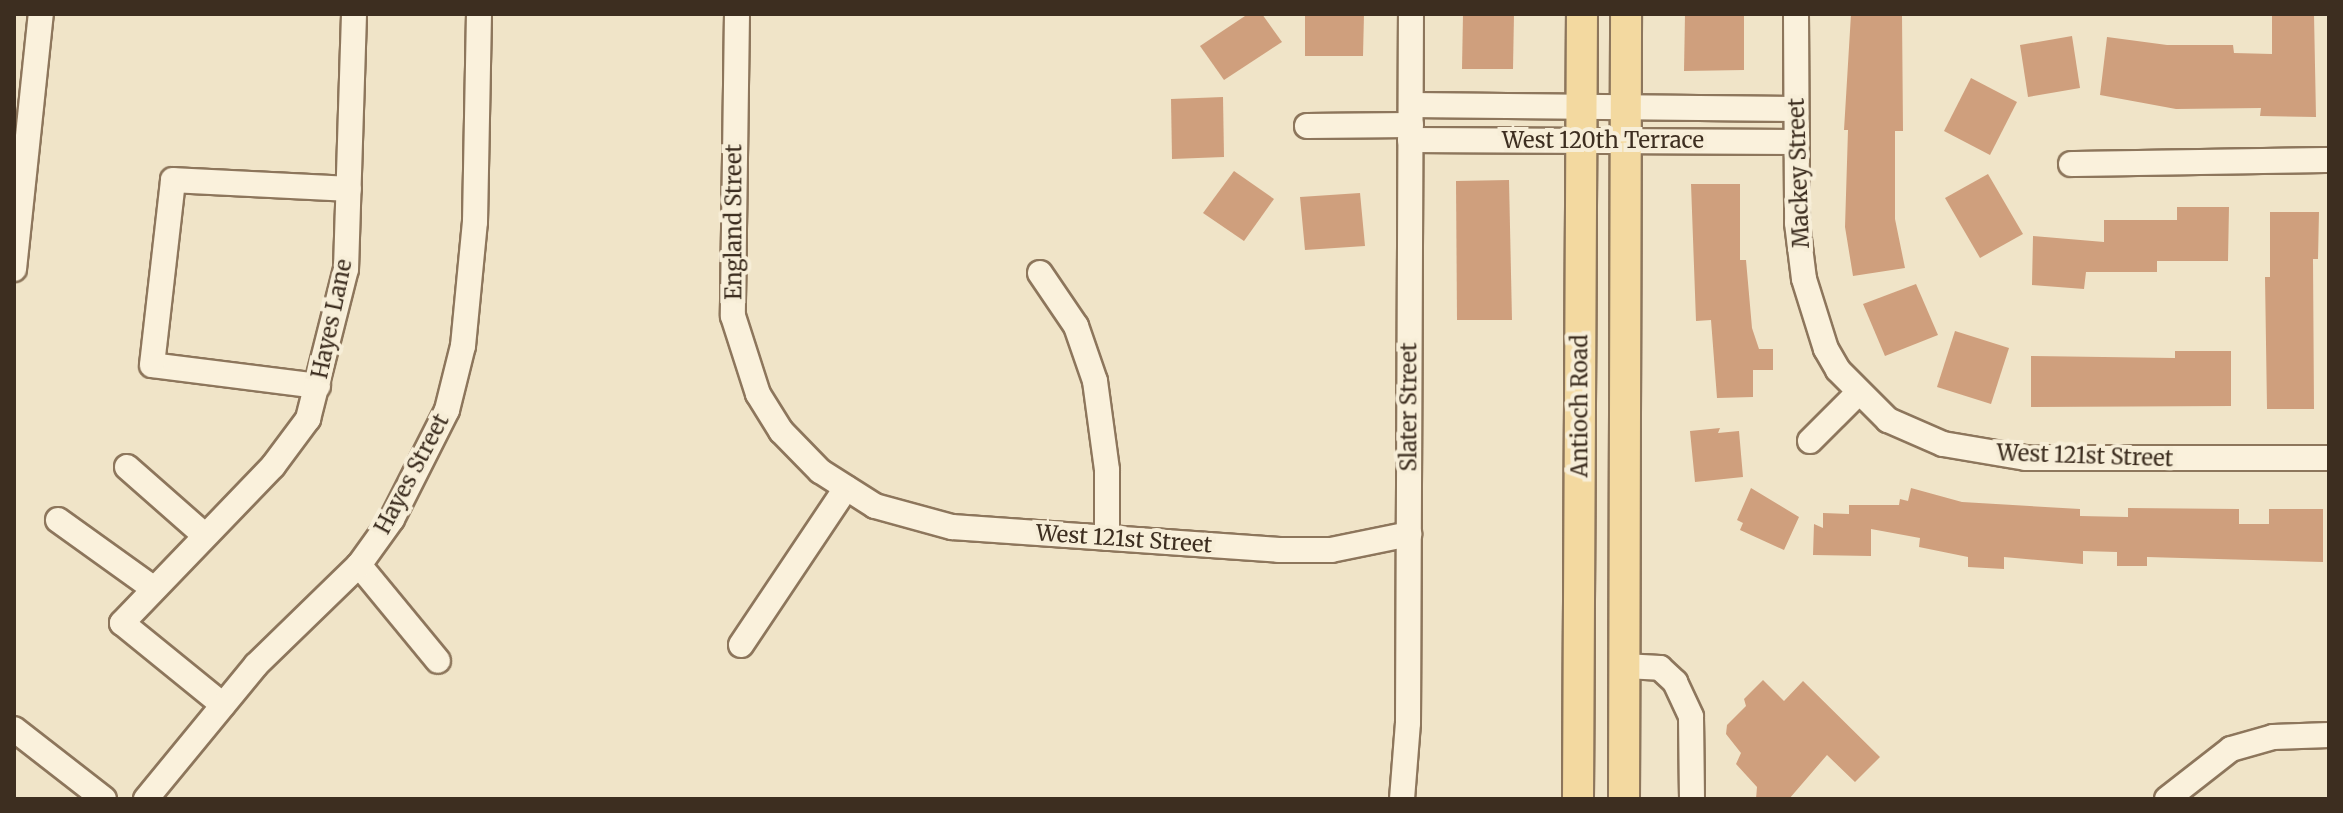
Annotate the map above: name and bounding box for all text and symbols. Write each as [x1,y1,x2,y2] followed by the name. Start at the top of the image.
[1783,97,1815,249] street label: Mackey Street
[1502,128,1704,154] street label: West 120th Terrace
[721,144,747,300] street label: England Street
[306,257,358,381] street label: Hayes Lane
[1567,335,1593,477] street label: Antioch Road
[1396,342,1422,472] street label: Slater Street
[369,409,455,539] street label: Hayes Street
[1996,440,2174,472] street label: West 121st Street
[1035,520,1213,558] street label: West 121st Street

